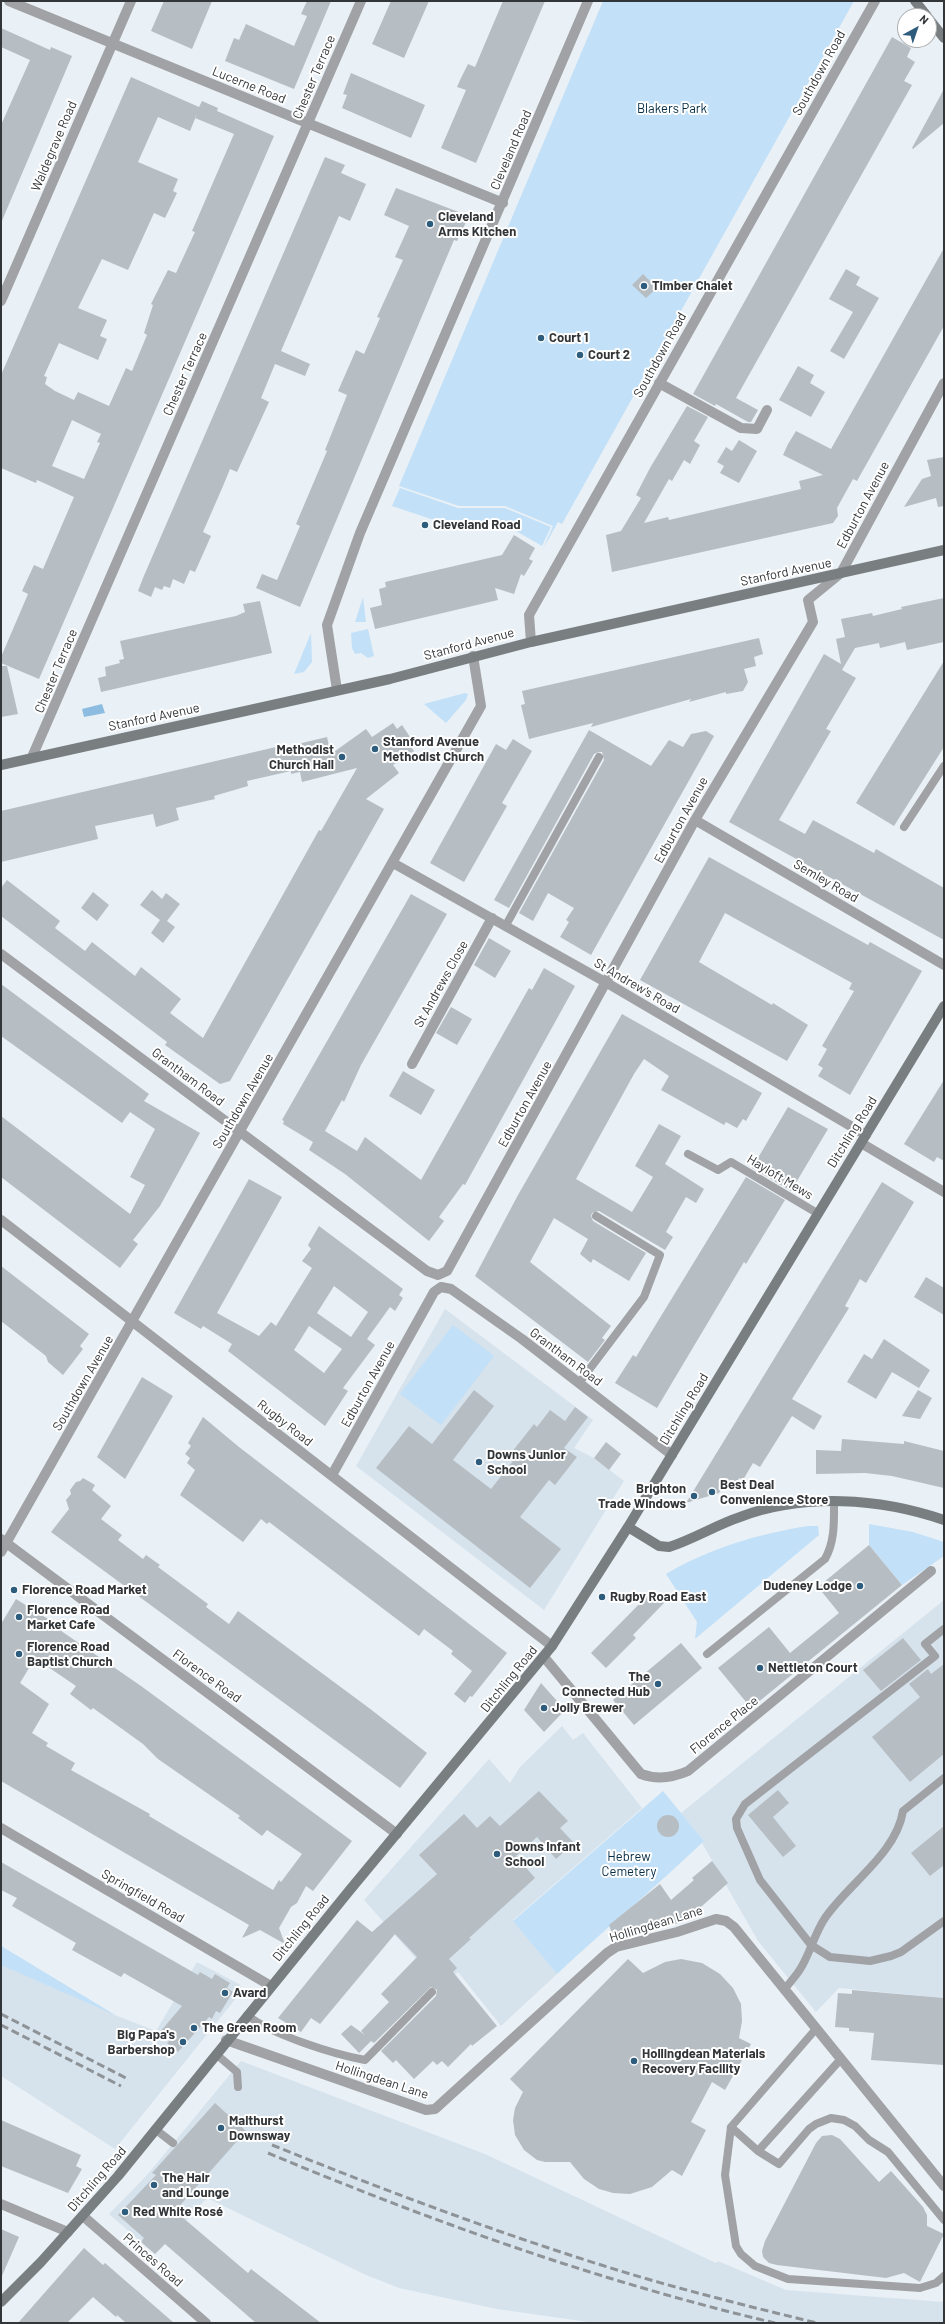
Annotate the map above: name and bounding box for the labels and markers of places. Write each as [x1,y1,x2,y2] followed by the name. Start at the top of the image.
[438,209,516,240] place label: Cleveland Arms Kitchen
[425,219,435,229] marker: Cleveland Arms Kitchen
[652,278,733,294] place label: Timber Chalet
[639,281,649,291] marker: Timber Chalet
[549,330,588,346] place label: Court 1
[536,333,546,343] marker: Court 1
[588,347,630,363] place label: Court 2
[575,350,585,360] marker: Court 2
[433,517,521,533] place label: Cleveland Road
[420,520,430,530] marker: Cleveland Road
[383,734,484,765] place label: Stanford Avenue Methodist Church
[269,742,334,773] place label: Methodist Church Hall
[370,744,380,754] marker: Stanford Avenue Methodist Church
[337,752,347,762] marker: Methodist Church Hall
[487,1447,566,1478] place label: Downs Junior School
[474,1457,484,1467] marker: Downs Junior School
[720,1477,828,1508] place label: Best Deal Convenience Store
[598,1481,686,1512] place label: Brighton Trade Windows
[707,1487,717,1497] marker: Best Deal Convenience Store
[689,1491,699,1501] marker: Brighton Trade Windows
[763,1578,852,1594] place label: Dudeney Lodge
[855,1581,865,1591] marker: Dudeney Lodge
[22,1582,147,1598] place label: Florence Road Market
[9,1585,19,1595] marker: Florence Road Market
[610,1589,706,1605] place label: Rugby Road East
[597,1592,607,1602] marker: Rugby Road East
[27,1602,110,1633] place label: Florence Road Market Cafe
[14,1612,24,1622] marker: Florence Road Market Cafe
[27,1639,113,1670] place label: Florence Road Baptist Church
[14,1649,24,1659] marker: Florence Road Baptist Church
[768,1660,858,1676] place label: Nettleton Court
[755,1663,765,1673] marker: Nettleton Court
[562,1669,650,1700] place label: The Connected Hub
[653,1679,663,1689] marker: The Connected Hub
[552,1700,624,1716] place label: Jolly Brewer
[539,1703,549,1713] marker: Jolly Brewer
[505,1839,581,1870] place label: Downs Infant School
[492,1849,502,1859] marker: Downs Infant School
[233,1985,266,2001] place label: Avard
[220,1988,230,1998] marker: Avard
[202,2020,296,2036] place label: The Green Room
[189,2023,199,2033] marker: The Green Room
[108,2027,175,2058] place label: Big Papa's Barbershop
[178,2037,188,2047] marker: Big Papa's Barbershop
[642,2046,765,2077] place label: Hollingdean Materials Recovery Facility
[629,2056,639,2066] marker: Hollingdean Materials Recovery Facility
[229,2113,290,2144] place label: Malthurst Downsway
[216,2123,226,2133] marker: Malthurst Downsway
[162,2170,229,2201] place label: The Hair and Lounge
[149,2180,159,2190] marker: The Hair and Lounge
[133,2204,223,2220] place label: Red White Rosé
[120,2207,130,2217] marker: Red White Rosé

